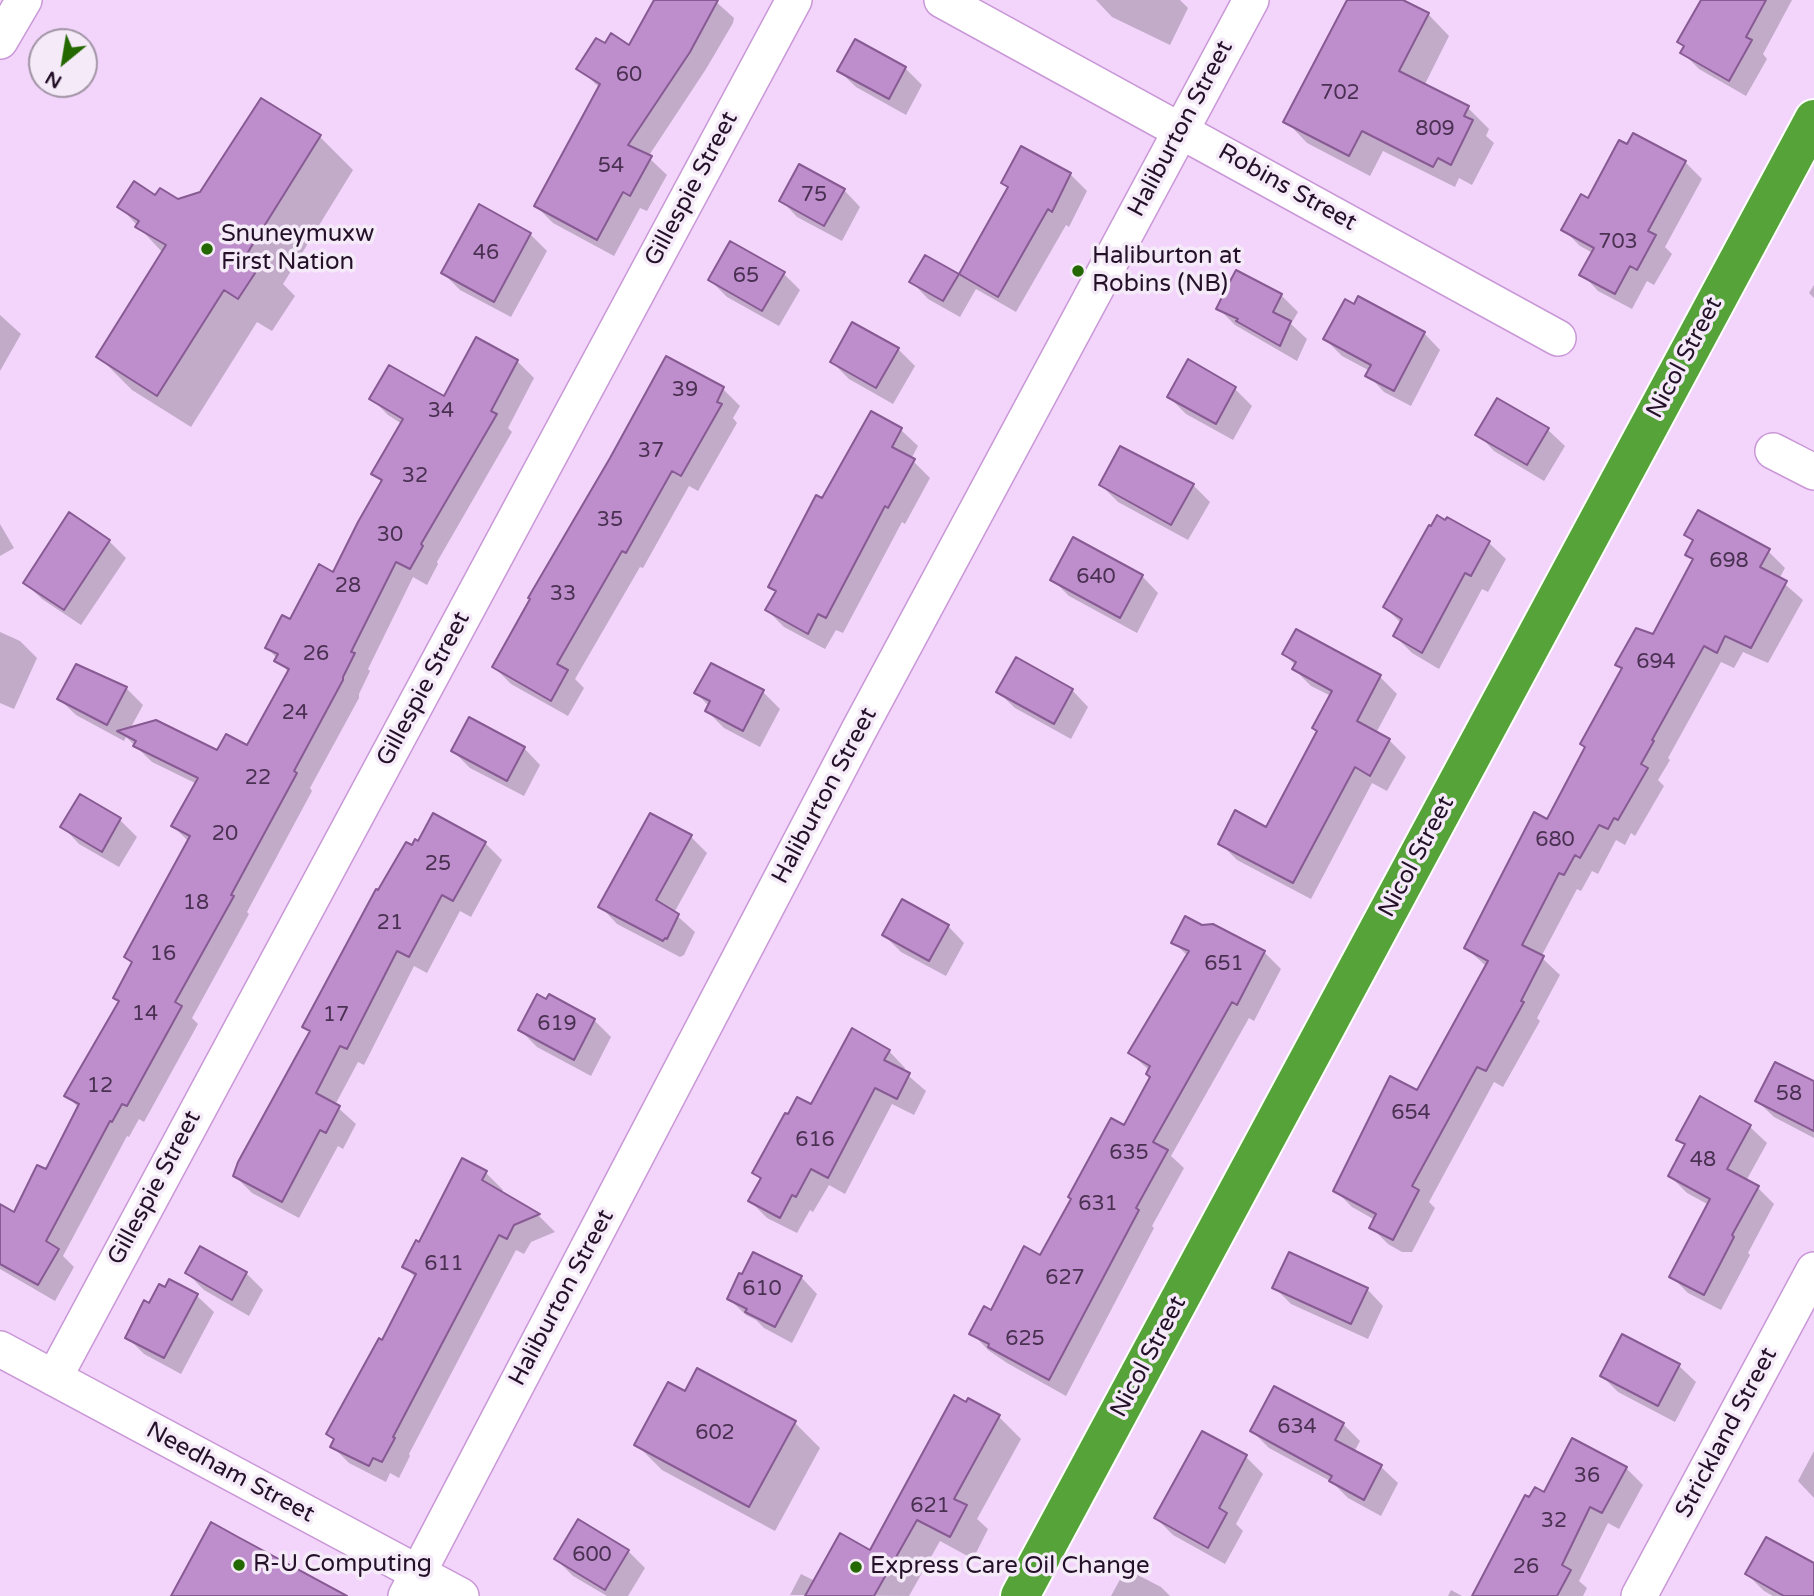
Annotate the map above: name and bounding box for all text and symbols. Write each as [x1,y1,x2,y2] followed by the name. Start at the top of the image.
[28,28,98,98] north arrow
[1122,36,1240,222] street label: Haliburton Street
[616,62,642,88] house number: 60
[41,66,66,93] text: N
[1320,80,1360,106] house number: 702
[639,107,745,271] street label: Gillespie Street
[1415,116,1455,142] house number: 809
[1213,138,1361,238] street label: Robins Street
[598,153,624,179] house number: 54
[801,182,827,208] house number: 75
[221,221,374,277] place label: Snuneymuxw First Nation
[1598,229,1638,255] house number: 703
[473,240,499,266] house number: 46
[199,241,215,257] marker: Snuneymuxw First Nation
[1092,243,1241,299] place label: Haliburton at Robins (NB)
[733,263,759,289] house number: 65
[1070,263,1086,279] marker: Haliburton at Robins (NB)
[1641,292,1729,424] street label: Nicol Street
[672,377,698,403] house number: 39
[428,398,454,424] house number: 34
[638,438,664,464] house number: 37
[402,463,428,489] house number: 32
[597,507,623,533] house number: 35
[377,522,403,548] house number: 30
[1709,548,1749,574] house number: 698
[1076,564,1116,590] house number: 640
[335,573,361,599] house number: 28
[550,581,576,607] house number: 33
[371,607,477,771] street label: Gillespie Street
[303,641,329,667] house number: 26
[1636,649,1676,675] house number: 694
[282,700,308,726] house number: 24
[766,703,884,889] street label: Haliburton Street
[245,765,271,791] house number: 22
[1373,791,1461,923] street label: Nicol Street
[212,821,238,847] house number: 20
[1535,827,1575,853] house number: 680
[425,851,451,877] house number: 25
[183,890,209,916] house number: 18
[377,910,403,936] house number: 21
[150,941,176,967] house number: 16
[1204,951,1244,977] house number: 651
[132,1001,158,1027] house number: 14
[323,1002,349,1028] house number: 17
[537,1011,577,1037] house number: 619
[87,1073,113,1099] house number: 12
[1776,1081,1802,1107] house number: 58
[1391,1100,1431,1126] house number: 654
[102,1106,208,1270] street label: Gillespie Street
[795,1127,835,1153] house number: 616
[1109,1140,1149,1166] house number: 635
[1690,1147,1716,1173] house number: 48
[1078,1191,1118,1217] house number: 631
[503,1205,621,1391] street label: Haliburton Street
[424,1251,464,1277] house number: 611
[1045,1265,1085,1291] house number: 627
[742,1276,782,1302] house number: 610
[1105,1291,1193,1423] street label: Nicol Street
[1005,1326,1045,1352] house number: 625
[1670,1343,1784,1523] street label: Strickland Street
[1277,1414,1317,1440] house number: 634
[141,1417,319,1529] street label: Needham Street
[695,1420,735,1446] house number: 602
[1574,1463,1600,1489] house number: 36
[910,1493,950,1519] house number: 621
[1541,1508,1567,1534] house number: 32
[572,1542,612,1568] house number: 600
[253,1551,432,1579] place label: R-U Computing
[870,1553,1150,1581] place label: Express Care Oil Change
[1513,1554,1539,1580] house number: 26
[231,1557,247,1573] marker: R-U Computing
[848,1559,864,1575] marker: Express Care Oil Change

